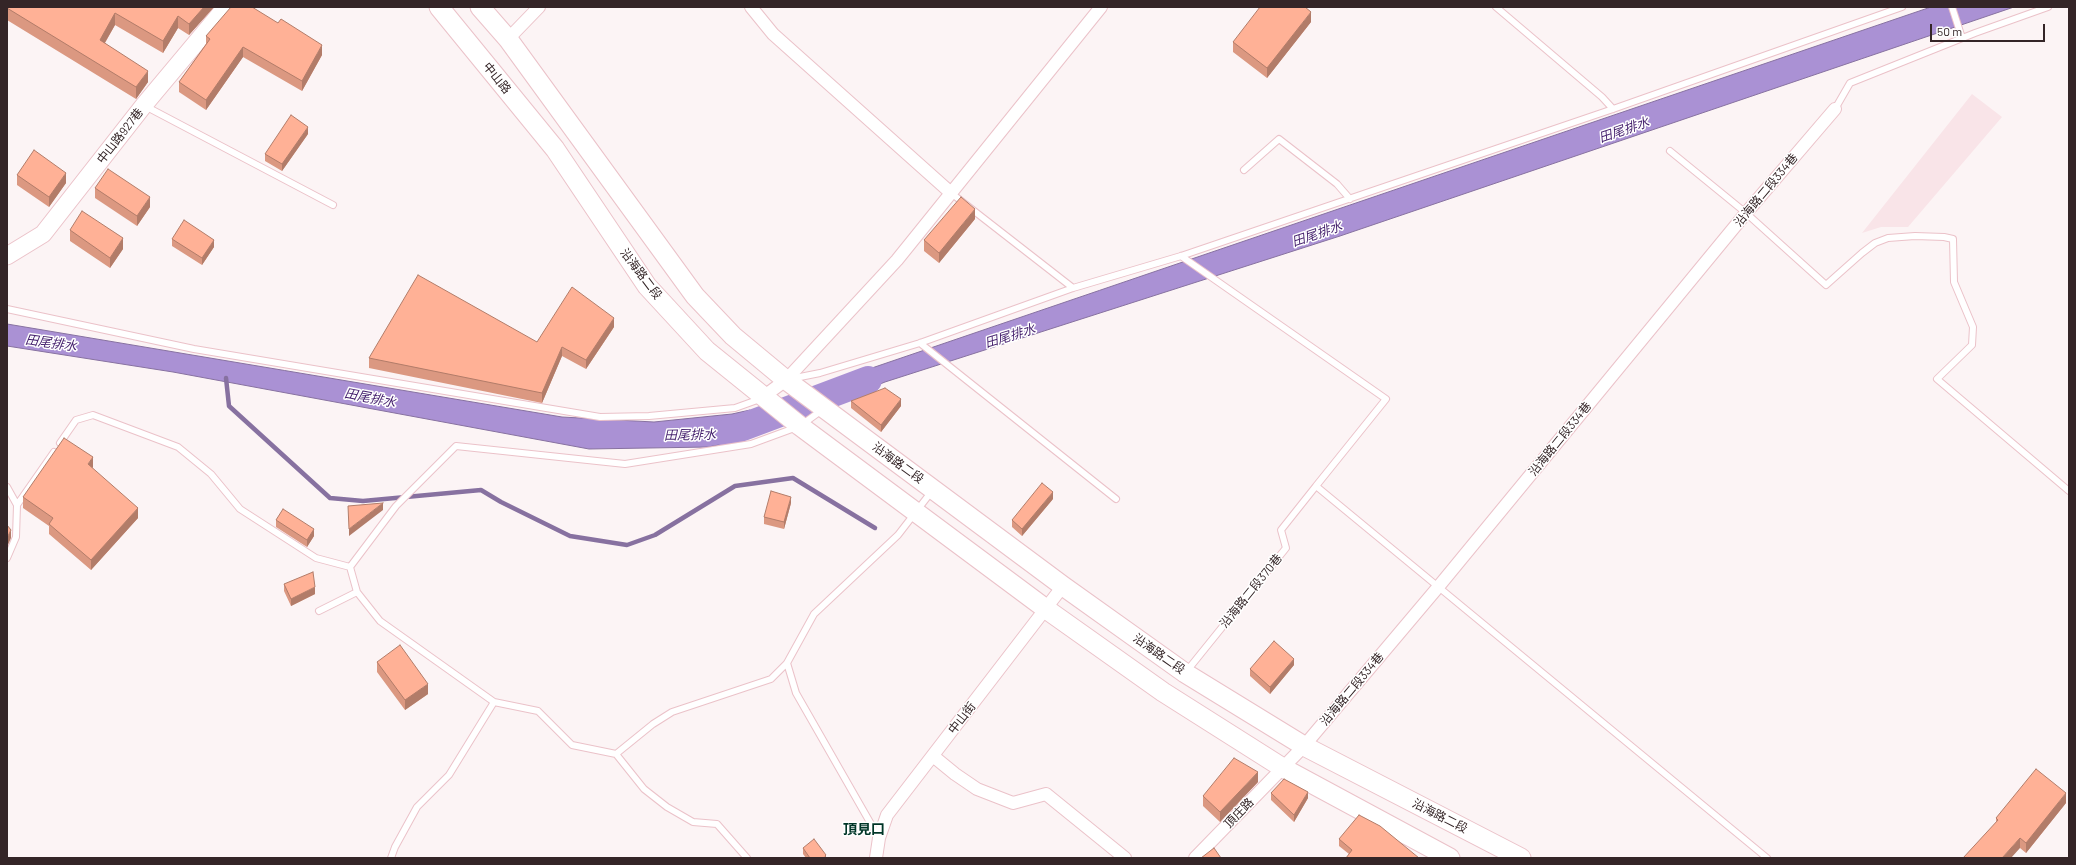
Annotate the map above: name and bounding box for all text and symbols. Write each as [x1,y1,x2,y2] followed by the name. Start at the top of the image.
[1932,16,2047,42] scale bar
[1937,24,1962,38] text: 50 m
[480,59,514,97] street label: 中山路
[94,105,146,167] street label: 中山路927巷
[1597,114,1651,146] water label: 田尾排水
[1731,151,1801,229] street label: 沿海路二段334巷
[1290,218,1344,250] water label: 田尾排水
[617,246,665,302] street label: 沿海路二段
[983,321,1037,351] water label: 田尾排水
[24,332,78,354] water label: 田尾排水
[343,385,397,411] water label: 田尾排水
[1526,399,1594,479] street label: 沿海路二段334巷
[664,427,716,443] water label: 田尾排水
[869,440,927,486] street label: 沿海路二段
[1217,551,1285,631] street label: 沿海路二段370巷
[1130,631,1188,677] street label: 沿海路二段
[1317,650,1387,728] street label: 沿海路二段334巷
[945,699,979,737] street label: 中山街
[1221,795,1257,831] street label: 頂庄路
[1410,796,1470,836] street label: 沿海路二段
[843,821,885,837] district label: 頂見口

